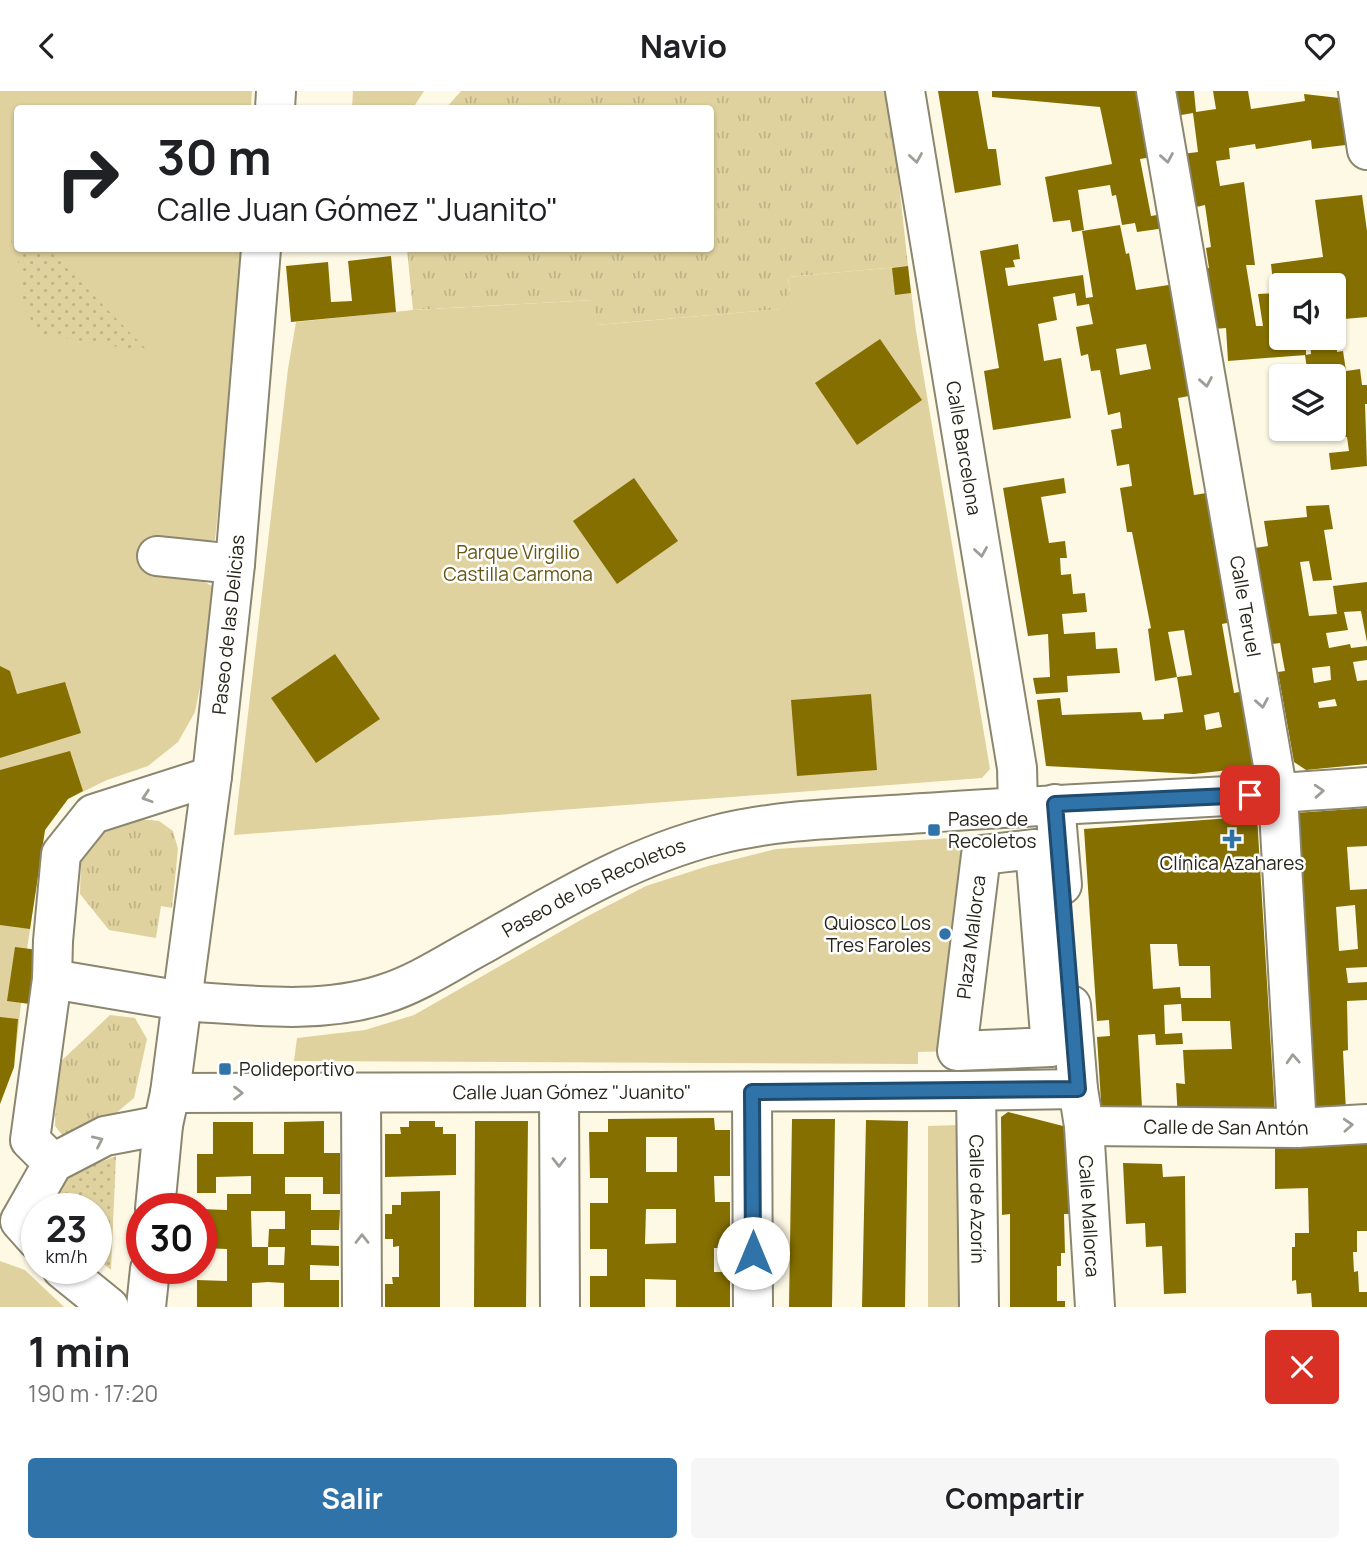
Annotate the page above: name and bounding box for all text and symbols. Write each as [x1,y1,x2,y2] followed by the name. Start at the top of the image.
[640,24,727,68] text: Navio
[28,27,66,65] icon: back
[1301,27,1339,65] icon: heart
[157,123,272,190] text: 30 m
[42,133,133,224] icon: right
[908,152,923,164] one-way arrow
[1159,152,1174,164] one-way arrow
[157,187,559,231] text: Calle Juan Gómez "Juanito"
[1269,273,1346,441] map controls
[1269,273,1346,350] button: sound
[1269,364,1346,441] button: layers
[1198,376,1213,388] one-way arrow
[940,379,988,517] street label: Calle Barcelona
[206,534,250,716] street label: Paseo de las Delicias
[443,539,593,587] park label: Parque Virgilio Castilla Carmona
[973,546,988,558] one-way arrow
[1224,554,1267,659] street label: Calle Teruel
[1254,697,1269,709] one-way arrow
[1220,765,1280,825] pin
[1231,776,1269,814] icon: arrive
[1314,784,1325,799] one-way arrow
[141,789,153,803] one-way arrow
[948,806,1036,854] place label: Paseo de Recoletos
[926,822,942,838] marker: Paseo de Recoletos
[1222,829,1242,849] marker: Clínica Azahares
[497,832,689,944] street label: Paseo de los Recoletos
[1160,850,1304,876] place label: Clínica Azahares
[951,874,991,1000] street label: Plaza Mallorca
[824,910,931,958] place label: Quiosco Los Tres Faroles
[937,926,953,942] marker: Quiosco Los Tres Faroles
[1286,1054,1301,1065] one-way arrow
[239,1056,355,1082] place label: Polideportivo
[217,1061,233,1077] marker: Polideportivo
[453,1079,691,1105] street label: Calle Juan Gómez "Juanito"
[233,1085,244,1101] one-way arrow
[1144,1114,1309,1141] street label: Calle de San Antón
[1343,1118,1354,1133] one-way arrow
[964,1134,991,1264] street label: Calle de Azorín
[91,1135,103,1149] one-way arrow
[1073,1154,1106,1278] street label: Calle Mallorca
[552,1156,567,1167] one-way arrow
[126,1193,217,1284] speed limit sign: 30
[46,1205,87,1253] text: 23
[716,1216,790,1290] position arrow
[354,1233,370,1244] one-way arrow
[46,1244,87,1268] text: km/h
[28,1322,131,1380] text: 1 min
[1265,1330,1339,1404] button: close
[28,1377,158,1409] text: 190 m · 17:20
[28,1458,677,1538] button: Salir
[691,1458,1339,1538] button: Compartir

